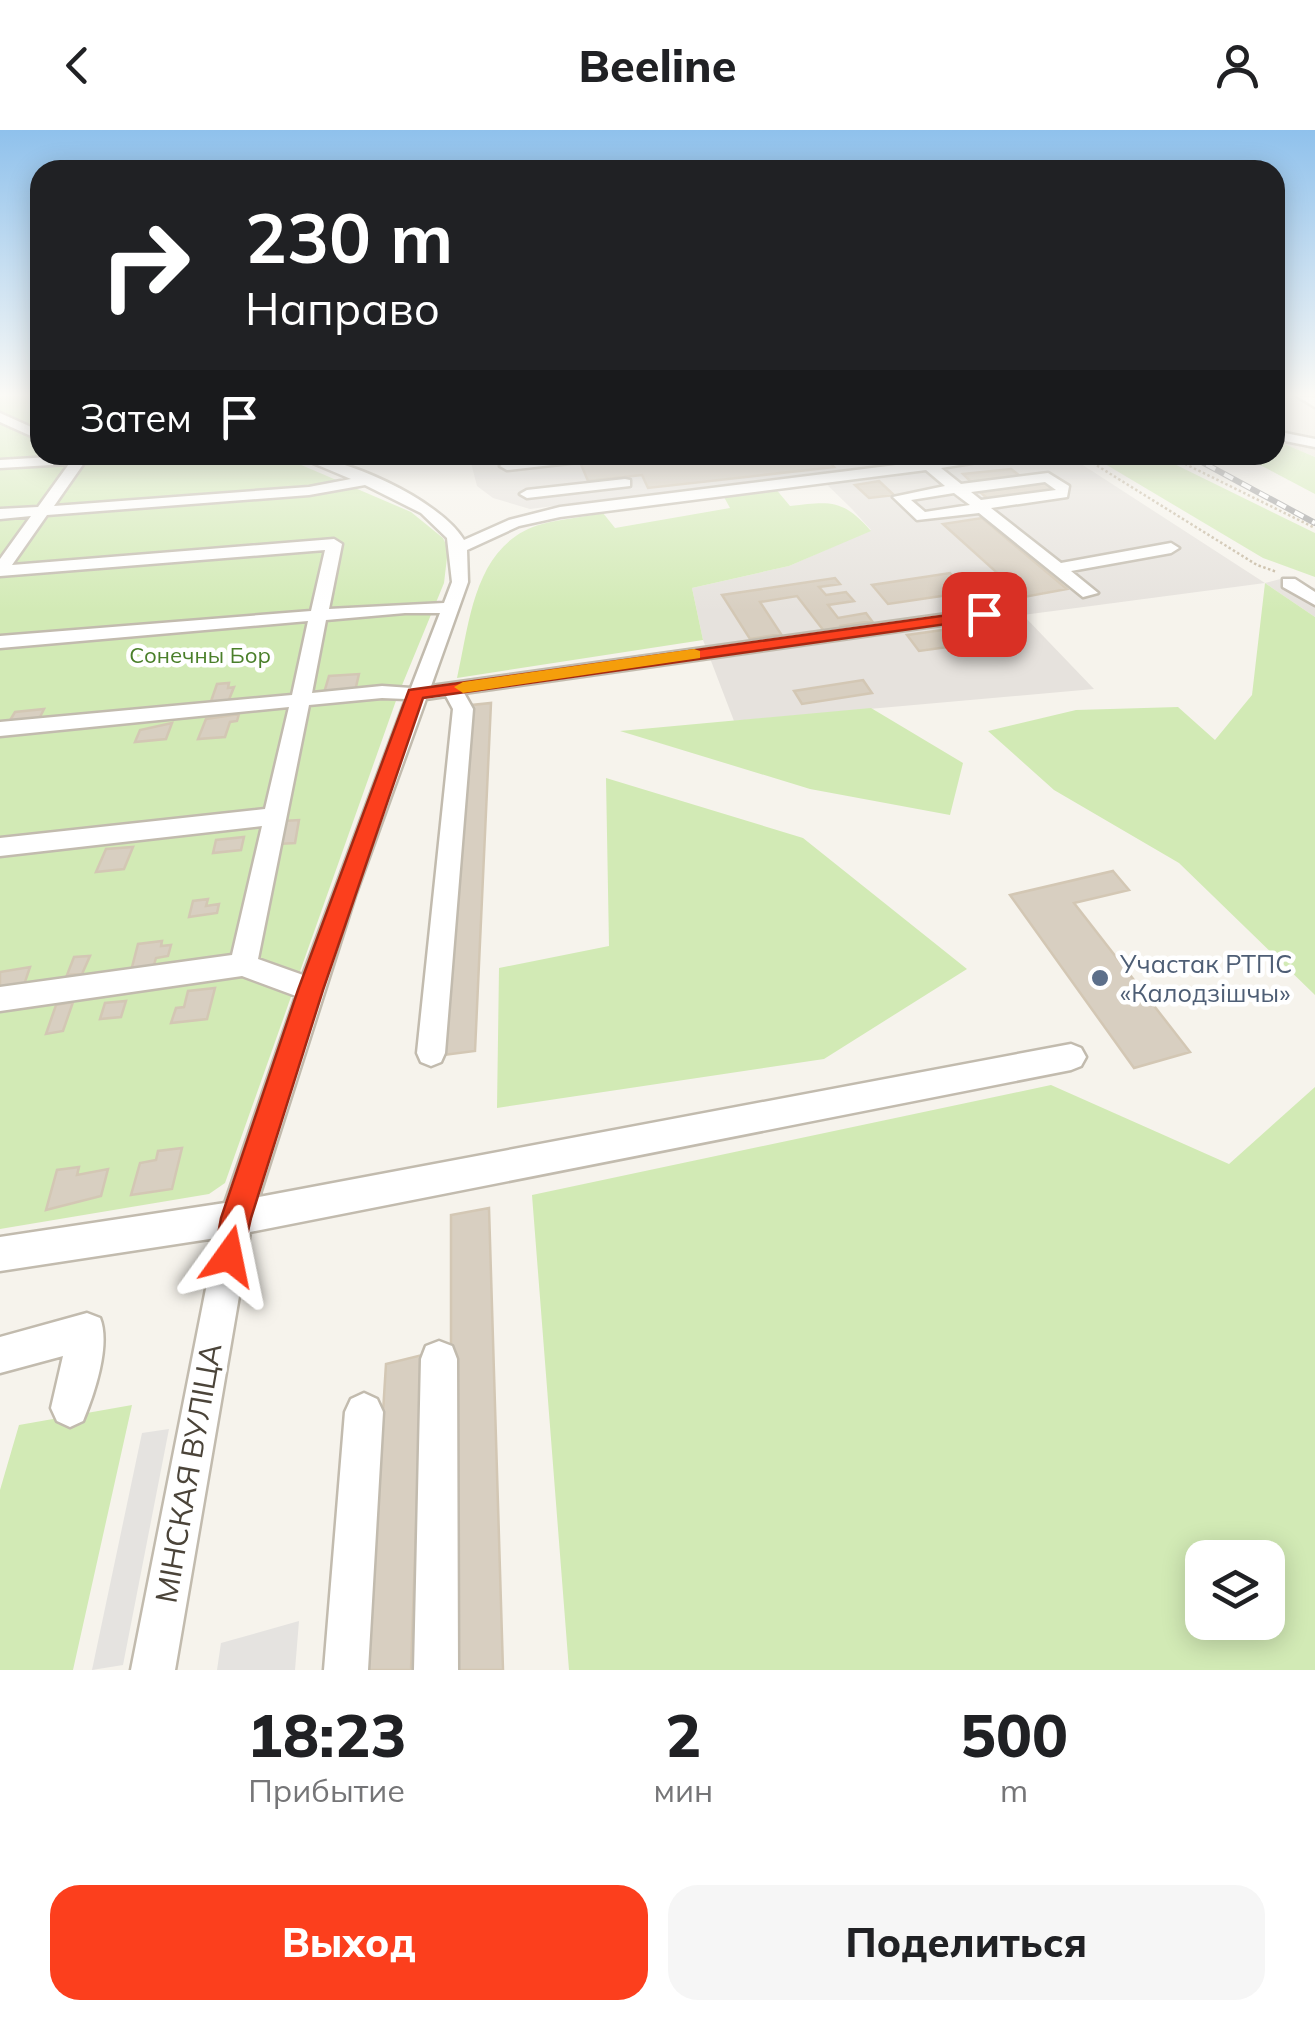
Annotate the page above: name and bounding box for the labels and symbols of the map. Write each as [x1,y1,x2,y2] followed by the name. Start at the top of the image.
[942,572,1027,657] pin
[129,641,271,669] park label: Сонечны Бор
[1119,948,1292,1008] place label: Участак РТПС «Калодзішчы»
[1089,967,1111,989] marker: Участак РТПС «Калодзішчы»
[177,1204,281,1308] position arrow
[146,1340,230,1606] street label: МІНСКАЯ ВУЛІЦА

